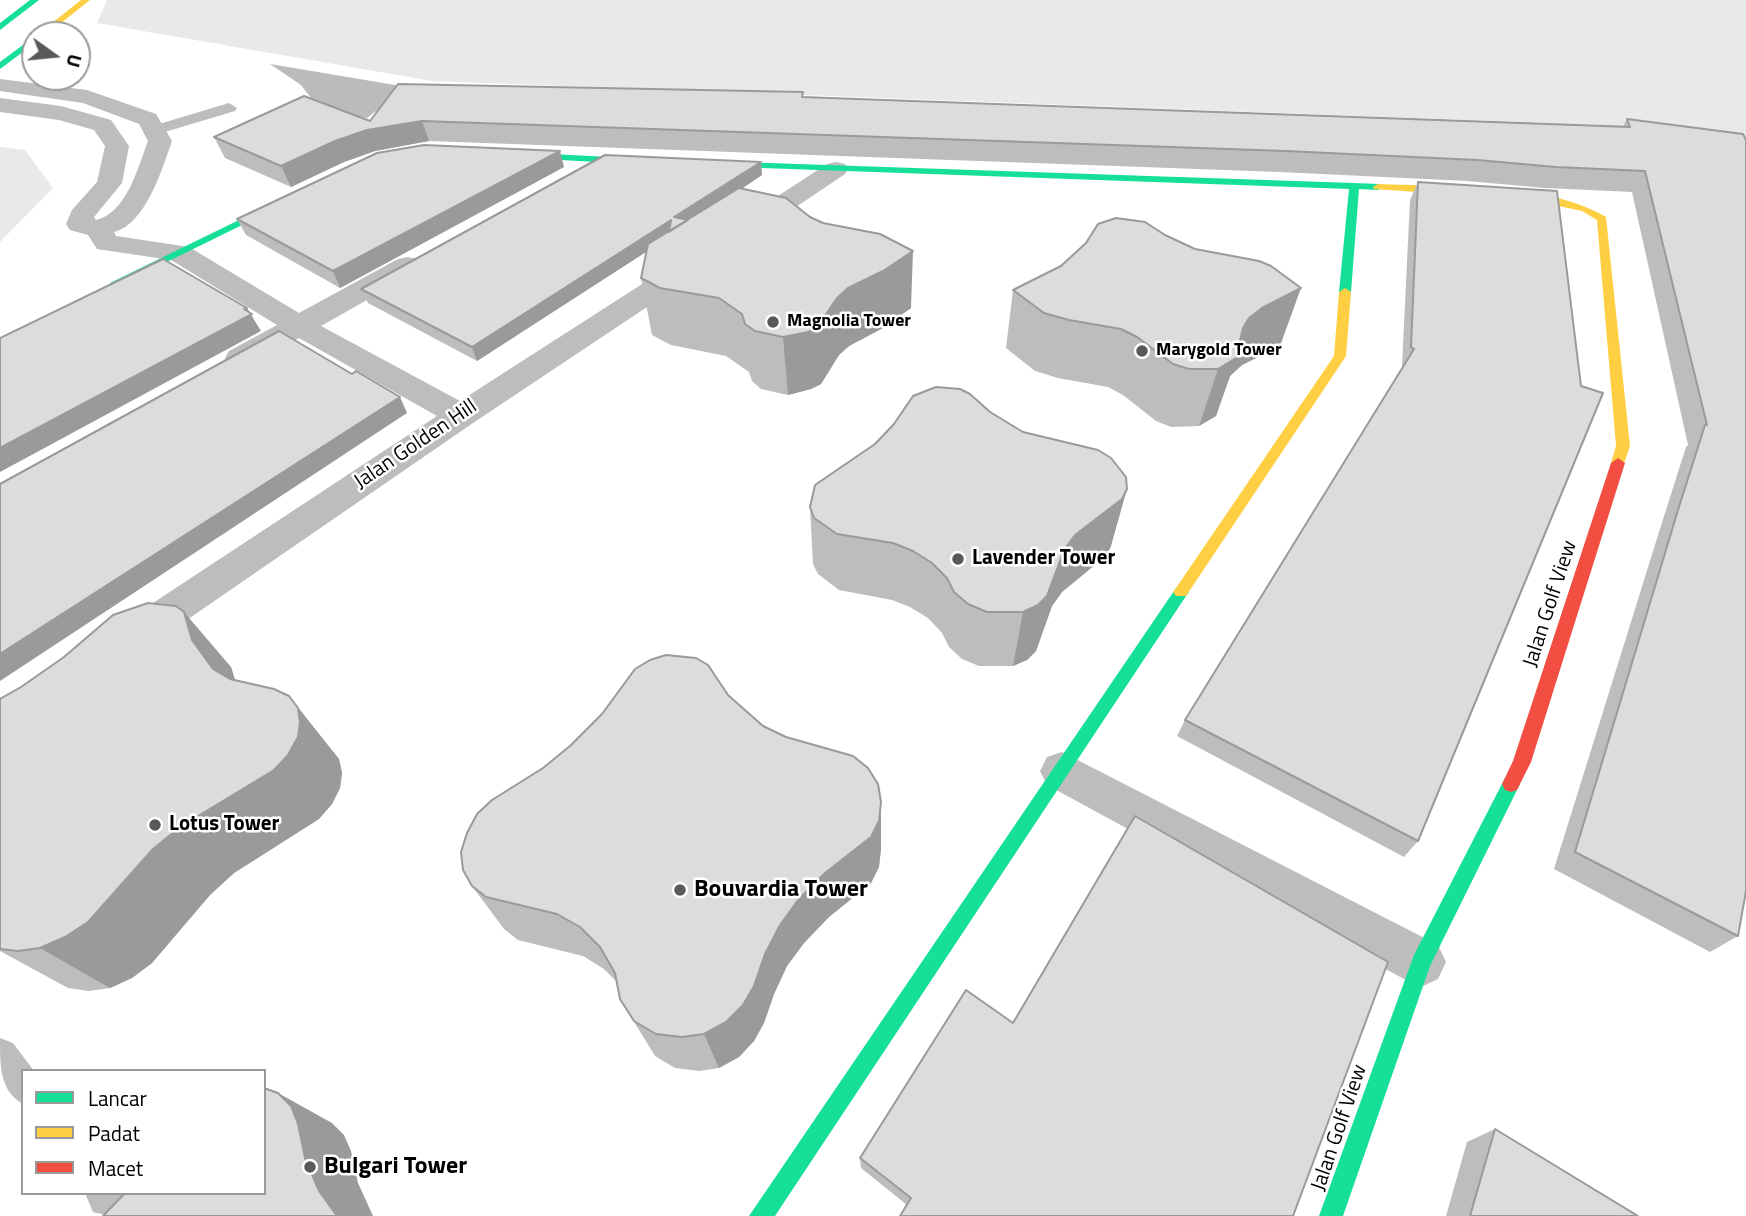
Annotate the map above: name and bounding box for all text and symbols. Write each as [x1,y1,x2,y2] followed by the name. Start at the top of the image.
[21,21,91,91] north arrow
[59,51,90,71] text: U
[787,311,911,333] place label: Magnolia Tower
[765,314,781,330] marker: Magnolia Tower
[1156,340,1282,362] place label: Marygold Tower
[1134,343,1150,359] marker: Marygold Tower
[350,395,482,495] street label: Jalan Golden Hill
[1519,538,1583,670] street label: Jalan Golf View
[972,546,1115,572] place label: Lavender Tower
[950,551,966,567] marker: Lavender Tower
[169,812,279,838] place label: Lotus Tower
[147,817,163,833] marker: Lotus Tower
[694,876,868,904] place label: Bouvardia Tower
[672,882,688,898] marker: Bouvardia Tower
[1307,1062,1373,1194] street label: Jalan Golf View
[21,1069,266,1195] legend
[88,1082,147,1114] text: Lancar
[88,1117,140,1149] text: Padat
[88,1152,143,1184] text: Macet
[324,1153,467,1181] place label: Bulgari Tower
[302,1159,318,1175] marker: Bulgari Tower

